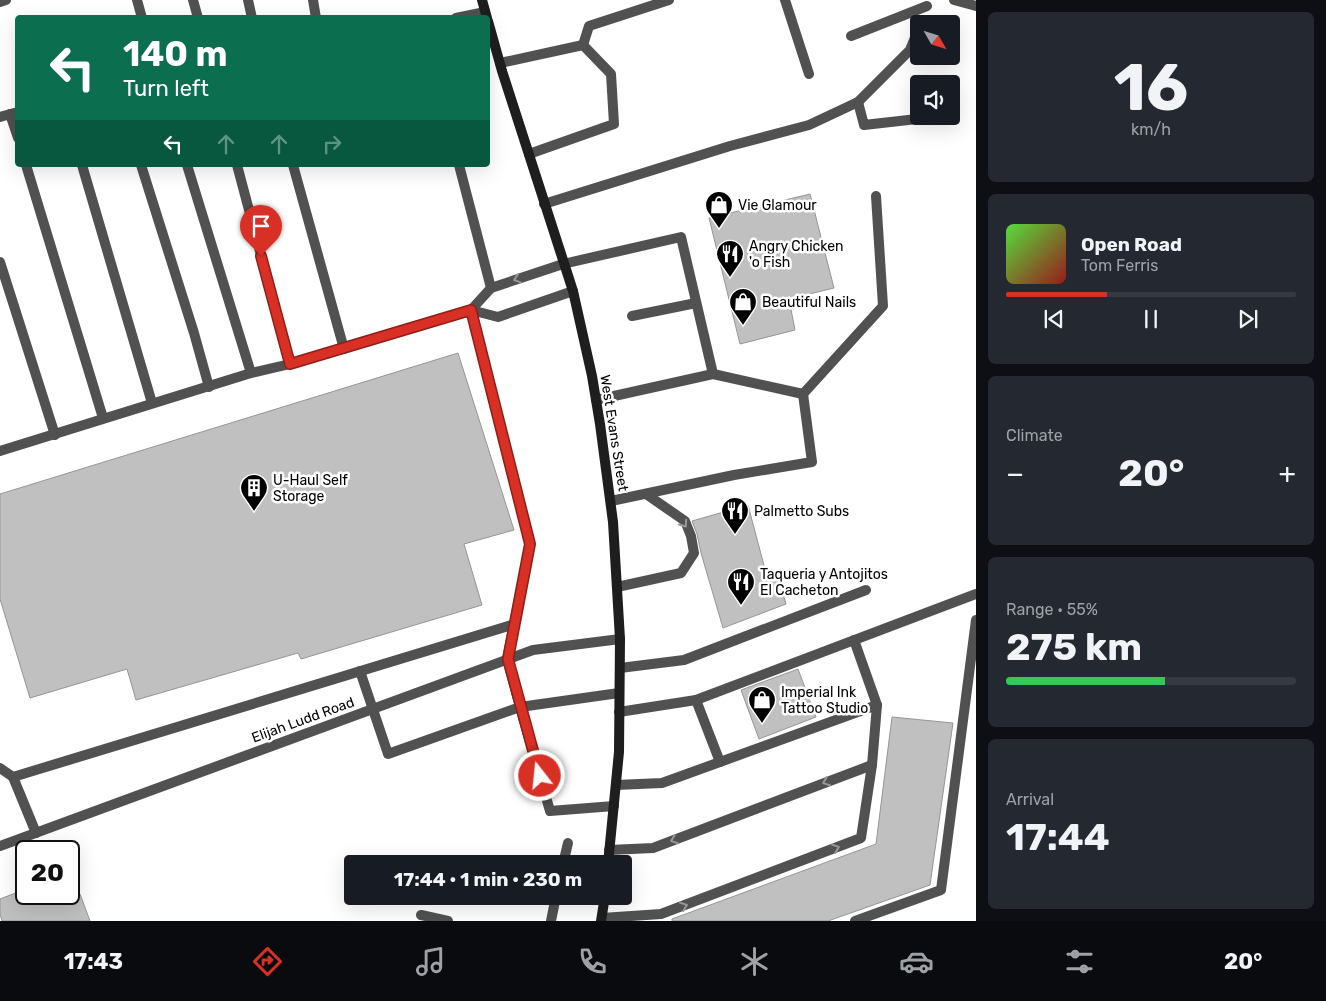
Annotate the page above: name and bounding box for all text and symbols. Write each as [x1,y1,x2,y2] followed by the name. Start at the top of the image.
[910,15,960,65] north arrow
[910,15,960,125] map controls
[123,33,228,75] text: 140 m
[40,35,105,100] icon: left
[1114,49,1188,126] text: 16
[123,75,209,102] text: Turn left
[910,75,960,125] button: sound
[1131,120,1171,139] text: km/h
[159,130,187,158] icon: left
[212,130,240,158] icon: ahead
[265,130,293,158] icon: ahead
[318,130,346,158] icon: right
[704,190,734,229] shop icon: Vie Glamour
[738,197,817,214] place label: Vie Glamour
[240,205,282,256] pin
[247,212,275,240] icon: arrive
[1081,233,1182,256] text: Open Road
[749,238,844,271] place label: Angry Chicken 'o Fish
[715,239,745,278] restaurant icon: Angry Chicken 'o Fish
[1081,256,1158,275] text: Tom Ferris
[513,273,521,283] one-way arrow
[728,287,758,326] shop icon: Beautiful Nails
[762,294,856,311] place label: Beautiful Nails
[1040,305,1068,333] icon: previous
[1137,305,1165,333] icon: pause
[1234,305,1262,333] icon: next
[596,373,632,493] street label: West Evans Street
[1006,426,1063,445] text: Climate
[1118,450,1184,496] text: 20°
[1006,457,1024,490] text: −
[1279,457,1296,490] text: +
[273,472,348,505] place label: U-Haul Self Storage
[239,473,269,512] building icon: U-Haul Self Storage
[720,496,750,535] restaurant icon: Palmetto Subs
[754,503,849,520] place label: Palmetto Subs
[678,518,687,528] one-way arrow
[760,566,888,599] place label: Taqueria y Antojitos El Cacheton
[726,567,756,606] restaurant icon: Taqueria y Antojitos El Cacheton
[1006,600,1098,619] text: Range · 55%
[1006,624,1142,670] text: 275 km
[781,684,868,717] place label: Imperial Ink Tattoo Studio
[747,685,777,724] shop icon: Imperial Ink Tattoo Studio
[249,694,357,746] street label: Elijah Ludd Road
[513,749,565,801] position arrow
[822,776,831,786] one-way arrow
[1006,790,1054,809] text: Arrival
[1006,814,1110,860] text: 17:44
[671,834,679,844] one-way arrow
[15,840,80,905] speed limit sign: 20
[831,844,840,854] one-way arrow
[394,868,582,891] text: 17:44 · 1 min · 230 m
[679,902,688,912] one-way arrow
[250,944,285,979] icon: directions
[413,944,448,979] icon: music
[575,944,610,979] icon: phone
[737,944,772,979] icon: climate
[899,944,934,979] icon: car
[1062,944,1097,979] icon: filters
[64,948,123,975] text: 17:43
[1224,948,1262,975] text: 20°

